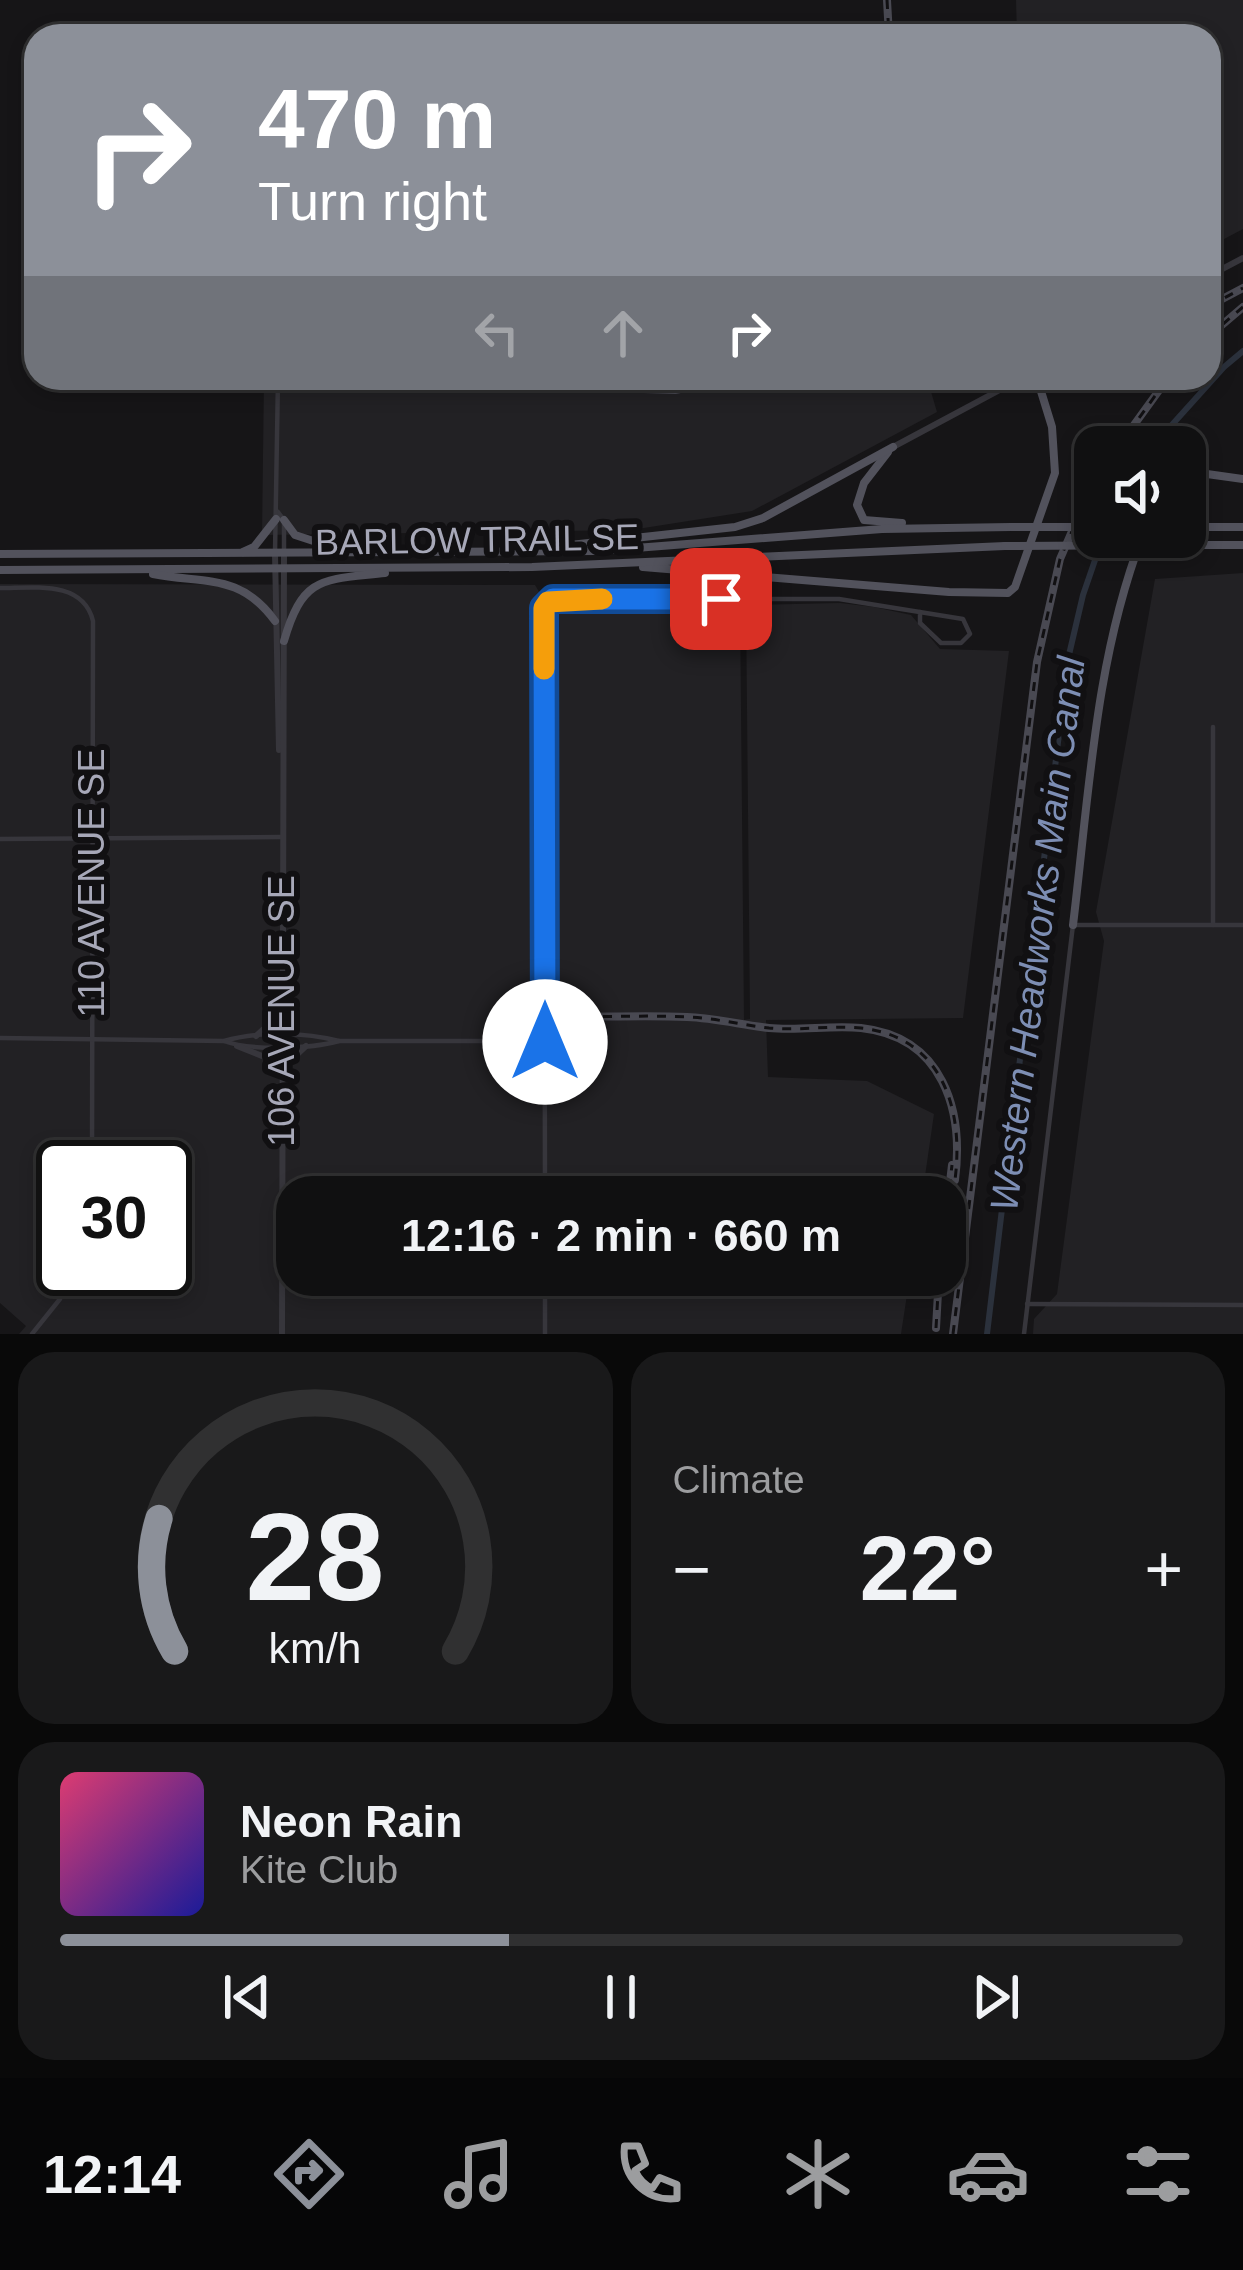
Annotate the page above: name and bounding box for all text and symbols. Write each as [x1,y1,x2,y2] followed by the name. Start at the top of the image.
[60,72,216,228] icon: right
[258,72,496,166] text: 470 m
[258,171,487,231] text: Turn right
[464,300,530,366] icon: left
[590,300,656,366] icon: ahead
[716,300,782,366] icon: right
[1074,426,1206,558] map controls
[1074,426,1206,558] button: sound
[315,516,639,563] street label: BARLOW TRAIL SE
[670,548,772,650] pin
[688,566,754,632] icon: arrive
[982,653,1093,1214] water label: Western Headworks Main Canal
[71,749,112,1017] street label: 110 AVENUE SE
[261,875,302,1147] street label: 106 AVENUE SE
[482,979,608,1105] position arrow
[36,1140,192,1296] speed limit sign: 30
[401,1210,841,1261] text: 12:16 · 2 min · 660 m
[673,1458,805,1501] text: Climate
[246,1487,385,1626] text: 28
[860,1519,996,1619] text: 22°
[673,1532,711,1606] text: −
[1144,1532,1183,1606] text: +
[269,1624,362,1672] text: km/h
[240,1796,463,1847] text: Neon Rain
[240,1848,398,1891] text: Kite Club
[214,1964,280,2030] icon: previous
[588,1964,654,2030] icon: pause
[963,1964,1029,2030] icon: next
[267,2132,351,2216] icon: directions
[437,2132,521,2216] icon: music
[607,2132,691,2216] icon: phone
[776,2132,860,2216] icon: climate
[946,2132,1030,2216] icon: car
[1116,2132,1200,2216] icon: filters
[43,2144,181,2204] text: 12:14

